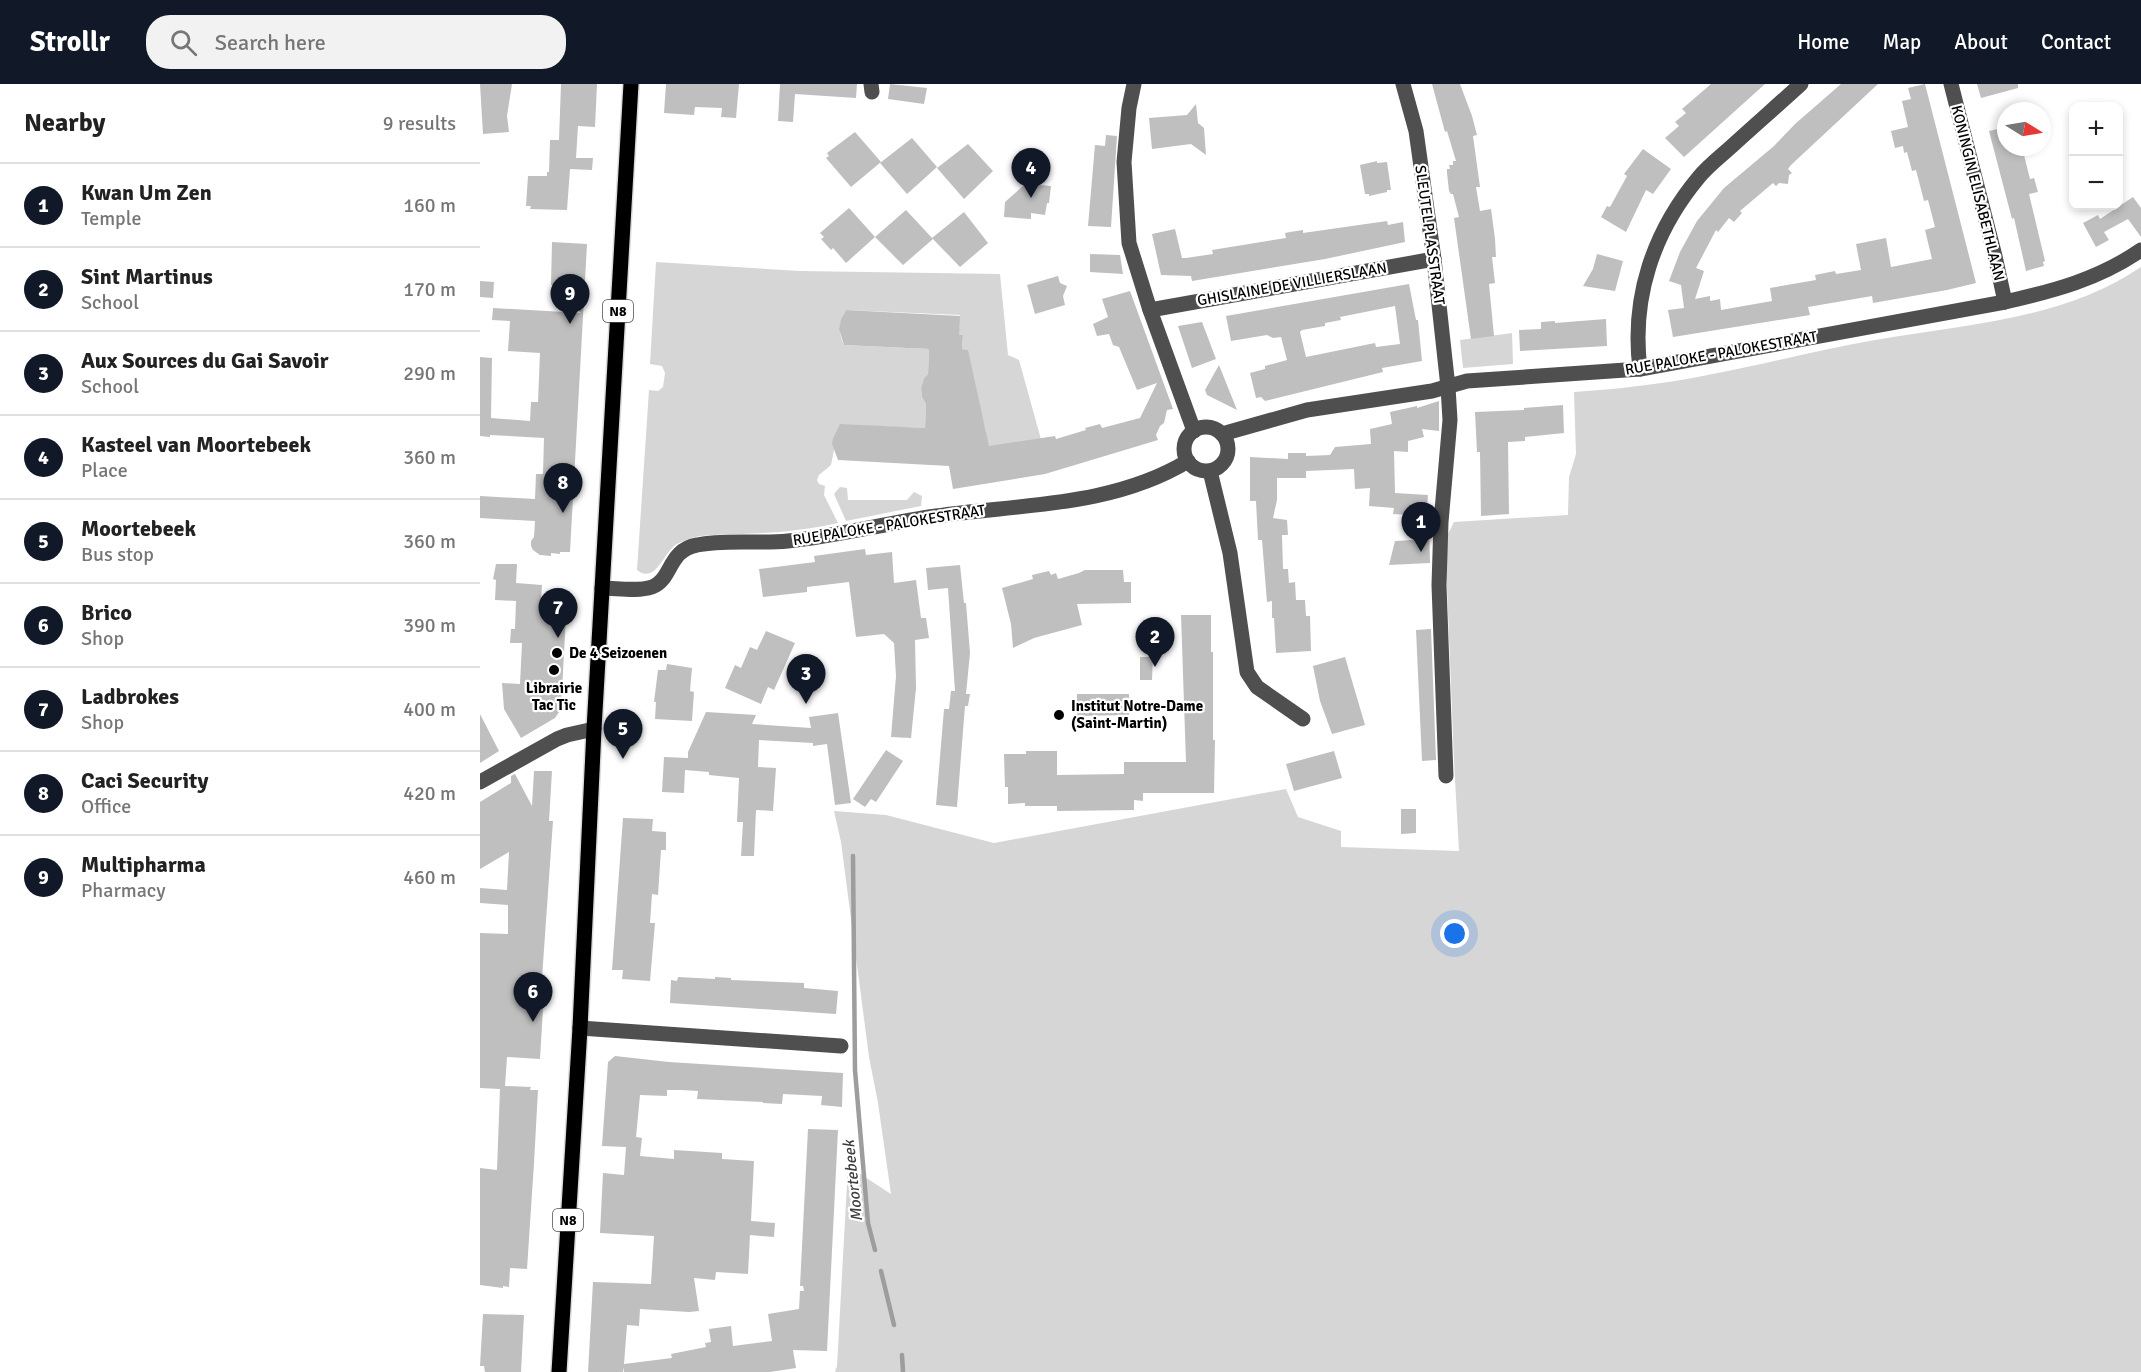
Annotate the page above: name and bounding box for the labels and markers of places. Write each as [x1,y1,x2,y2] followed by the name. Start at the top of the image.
[1012,148,1050,198] pin: 4
[550,274,590,324] pin: 9
[544,464,583,513] pin: 8
[1402,502,1440,552] pin: 1
[538,588,578,638] pin: 7
[1136,618,1174,667] pin: 2
[569,644,667,662] place label: De 4 Seizoenen
[550,646,564,660] marker: De 4 Seizoenen
[786,654,826,704] pin: 3
[547,663,561,677] marker: Librairie Tac Tic
[526,679,582,714] place label: Librairie Tac Tic
[1071,697,1203,732] place label: Institut Notre-Dame (Saint-Martin)
[1052,708,1066,722] marker: Institut Notre-Dame (Saint-Martin)
[604,710,642,759] pin: 5
[514,972,552,1022] pin: 6

